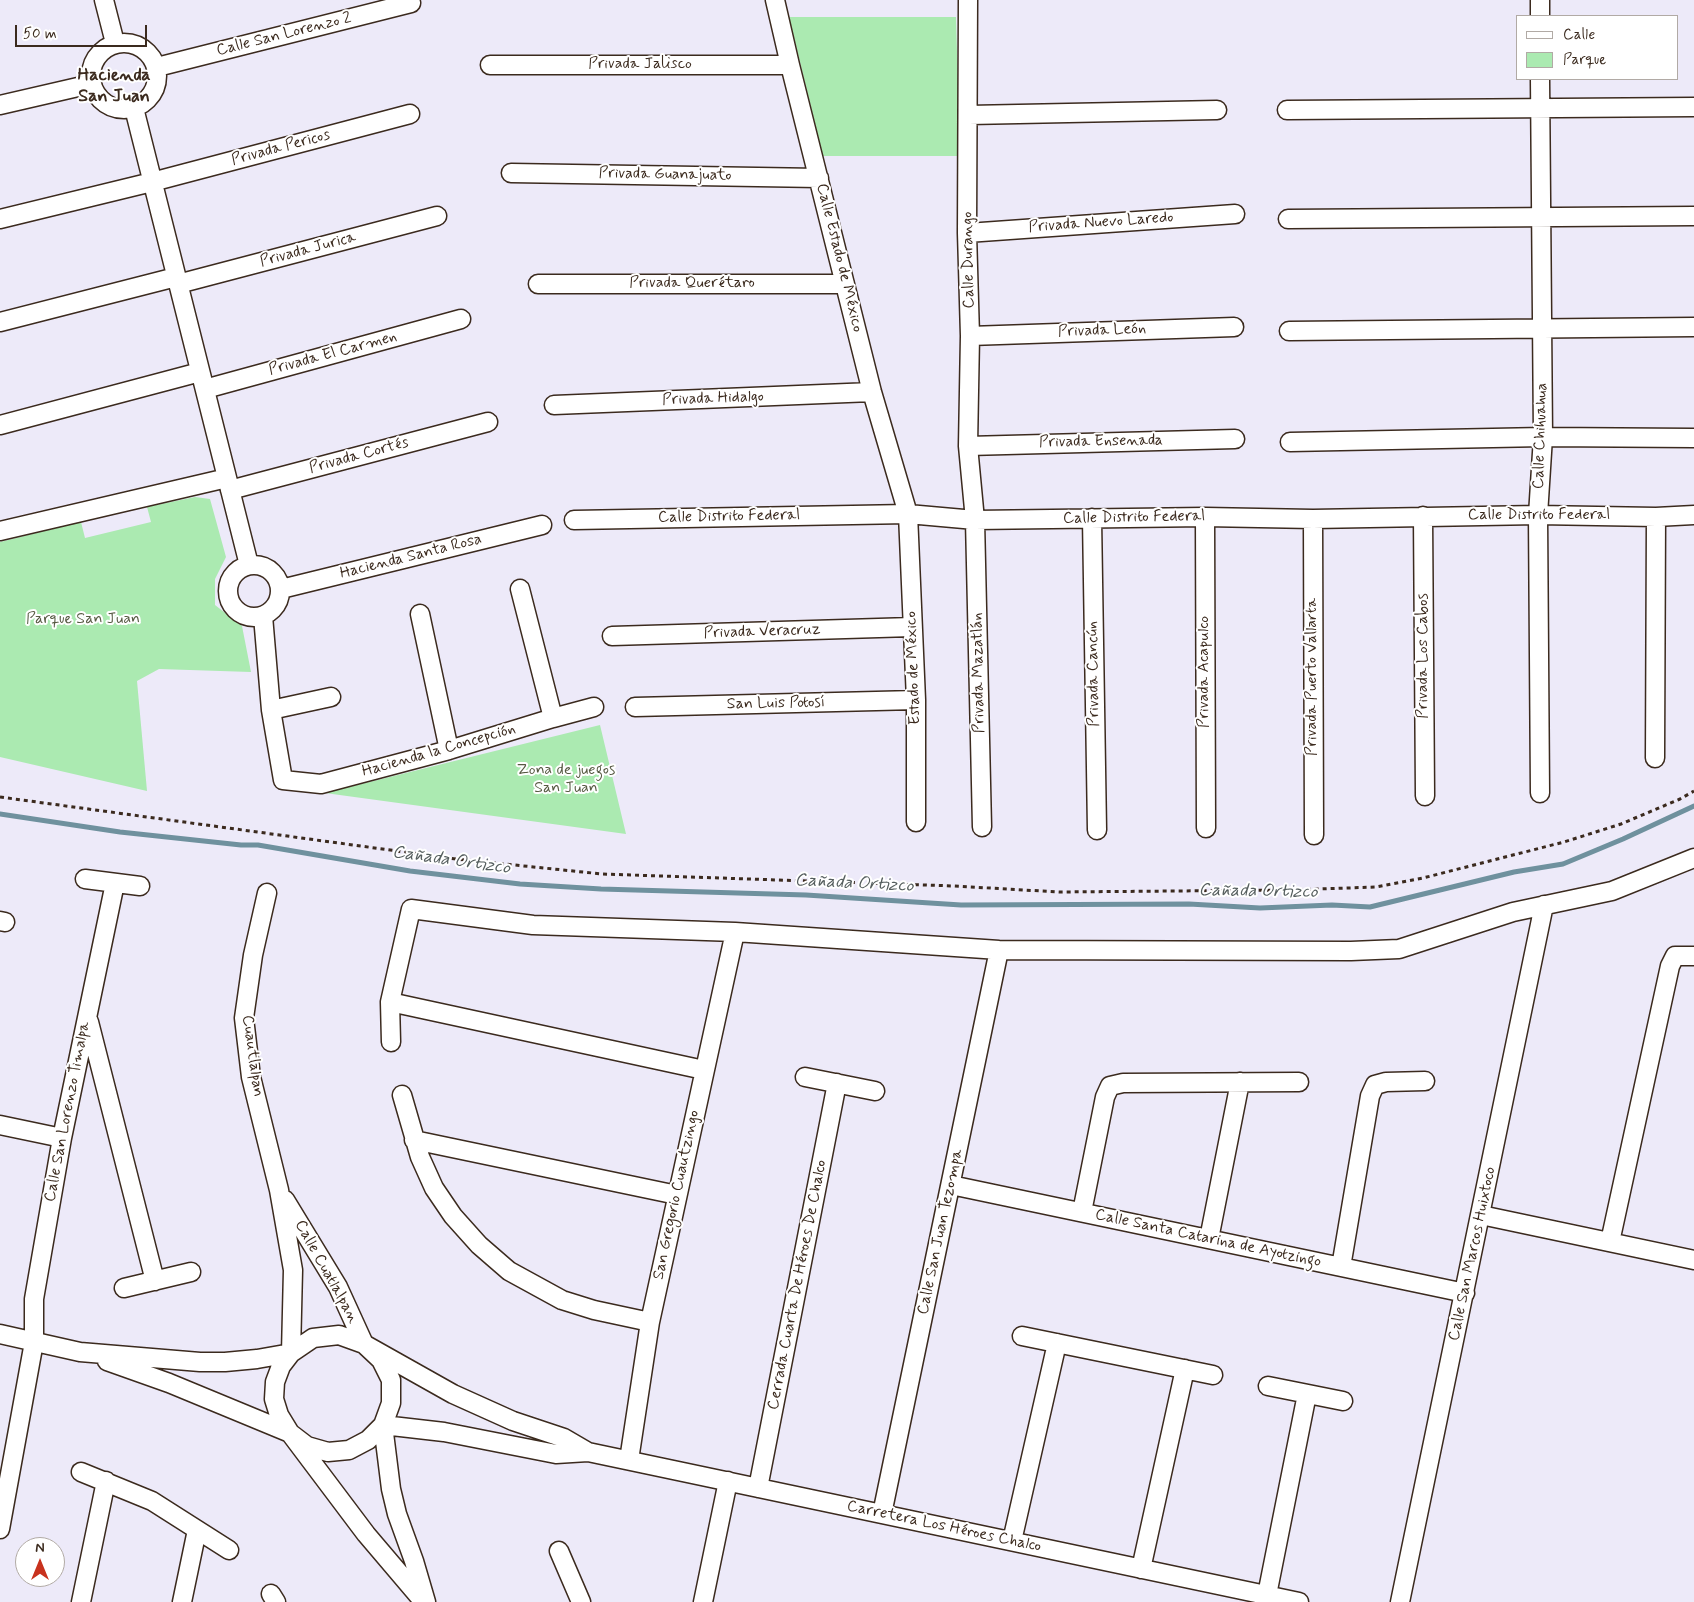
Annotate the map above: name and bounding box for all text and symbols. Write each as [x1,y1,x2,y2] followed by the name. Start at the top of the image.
[215,9,353,61] street label: Calle San Lorenzo 2
[18,15,150,47] scale bar
[1516,15,1679,80] legend
[23,24,57,44] text: 50 m
[1563,25,1595,45] text: Calle
[1563,50,1606,70] text: Parque
[588,55,692,75] street label: Privada Jalisco
[78,65,150,108] district label: Hacienda San Juan
[230,126,332,170] street label: Privada Pericos
[598,164,732,186] street label: Privada Guanajuato
[811,182,867,334] street label: Calle Estado de México
[1028,208,1174,238] street label: Privada Nuevo Laredo
[959,211,979,309] street label: Calle Durango
[258,228,358,272] street label: Privada Jurica
[629,274,755,294] street label: Privada Querétaro
[1058,320,1146,342] street label: Privada León
[267,328,399,380] street label: Privada El Carmen
[1530,382,1552,490] street label: Calle Chihuahua
[662,388,764,410] street label: Privada Hidalgo
[1039,431,1163,453] street label: Privada Ensenada
[307,434,411,478] street label: Privada Cortés
[658,506,800,528] street label: Calle Distrito Federal
[1468,506,1610,526] street label: Calle Distrito Federal
[1063,507,1205,529] street label: Calle Distrito Federal
[338,530,484,584] street label: Hacienda Santa Rosa
[1414,593,1434,719] street label: Privada Los Cabos
[1303,598,1323,756] street label: Privada Puerto Vallarta
[26,610,140,630] park label: Parque San Juan
[902,611,926,725] street label: Estado de México
[968,612,990,734] street label: Privada Mazatlán
[1195,616,1215,728] street label: Privada Acapulco
[703,620,821,644] street label: Privada Veracruz
[1083,621,1105,727] street label: Privada Cancún
[727,694,825,714] street label: San Luis Potosí
[360,720,518,782] street label: Hacienda la Concepción
[517,761,615,799] park label: Zona de juegos San Juan
[391,842,511,880] water label: Cañada Ortizco
[794,870,914,898] water label: Cañada Ortizco
[1198,880,1318,904] water label: Cañada Ortizco
[237,1014,267,1098] street label: Cuautlalpan
[41,1020,95,1204] street label: Calle San Lorenzo Timalpa
[650,1108,704,1282] street label: San Gregorio Cuautzingo
[914,1147,968,1317] street label: Calle San Juan Tezompa
[764,1158,832,1412] street label: Cerrada Cuarta De Héroes De Chalco
[1445,1165,1501,1343] street label: Calle San Marcos Huixtoco
[1093,1206,1323,1272] street label: Calle Santa Catarina de Ayotzingo
[290,1217,362,1327] street label: Calle Cuatlalpan
[845,1497,1043,1557] street label: Carretera Los Héroes Chalco
[15,1537,65,1587] north arrow
[35,1539,45,1557] text: N

